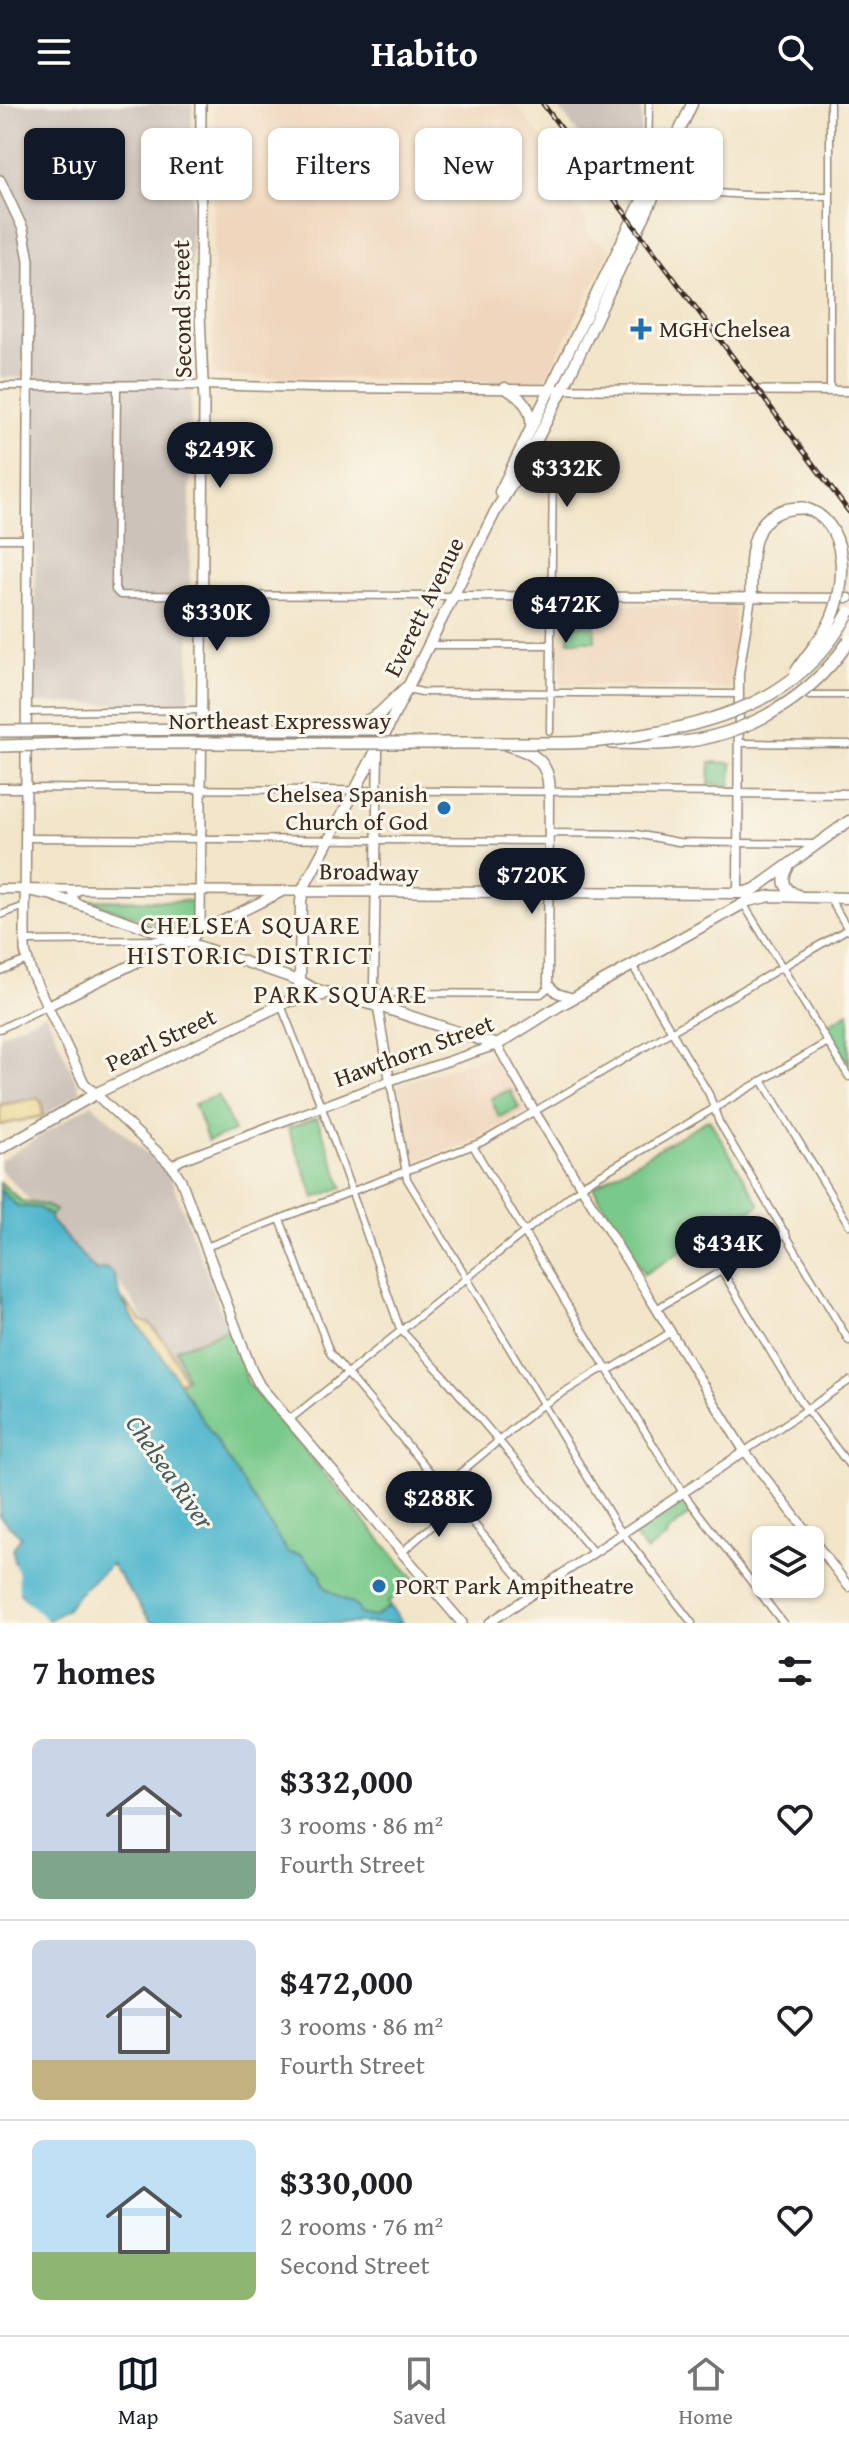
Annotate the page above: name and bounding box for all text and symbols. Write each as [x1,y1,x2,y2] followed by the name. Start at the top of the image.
[371,26,478,79] text: Habito
[32,30,76,74] icon: menu
[773,30,817,74] icon: search
[24,128,125,200] chip: Buy
[141,128,252,200] chip: Rent
[268,128,399,200] chip: Filters
[415,128,522,200] chip: New
[538,128,723,200] chip: Apartment
[163,239,200,378] street label: Second Street
[659,311,791,346] place label: MGH Chelsea
[630,318,652,340] marker: MGH Chelsea
[164,422,276,490] pin: $249K
[185,428,255,467] text: $249K
[511,441,623,509] pin: $332K
[532,447,602,486] text: $332K
[375,531,472,683] street label: Everett Avenue
[510,577,622,645] pin: $472K
[531,583,601,622] text: $472K
[161,585,273,653] pin: $330K
[182,591,252,630] text: $330K
[169,703,391,738] street label: Northeast Expressway
[267,776,429,839] place label: Chelsea Spanish Church of God
[435,799,453,817] marker: Chelsea Spanish Church of God
[476,848,588,916] pin: $720K
[319,853,419,890] street label: Broadway
[497,854,567,893] text: $720K
[127,905,375,974] district label: CHELSEA SQUARE HISTORIC DISTRICT
[254,974,428,1013] district label: PARK SQUARE
[100,999,222,1080] street label: Pearl Street
[329,1005,499,1096] street label: Hawthorn Street
[672,1216,784,1284] pin: $434K
[693,1222,763,1261] text: $434K
[117,1406,225,1538] water label: Chelsea River
[383,1471,495,1539] pin: $288K
[404,1477,474,1516] text: $288K
[752,1526,824,1598] map controls
[752,1526,824,1598] button: layers
[395,1568,634,1603] place label: PORT Park Ampitheatre
[370,1577,388,1595] marker: PORT Park Ampitheatre
[32,1647,156,1696] text: 7 homes
[773,1649,817,1693] icon: filters
[280,1756,413,1805] text: $332,000
[96,1771,192,1867] icon: home
[773,1797,817,1841] icon: heart
[280,1805,443,1844] text: 3 rooms · 86 m²
[280,1844,425,1883] text: Fourth Street
[280,1957,413,2006] text: $472,000
[96,1972,192,2068] icon: home
[773,1998,817,2042] icon: heart
[280,2006,443,2045] text: 3 rooms · 86 m²
[280,2045,425,2084] text: Fourth Street
[280,2157,413,2206] text: $330,000
[96,2172,192,2268] icon: home
[773,2198,817,2242] icon: heart
[280,2206,443,2245] text: 2 rooms · 76 m²
[280,2245,430,2284] text: Second Street
[116,2352,160,2432] tab: Map
[393,2352,446,2432] tab: Saved
[679,2352,733,2432] tab: Home

